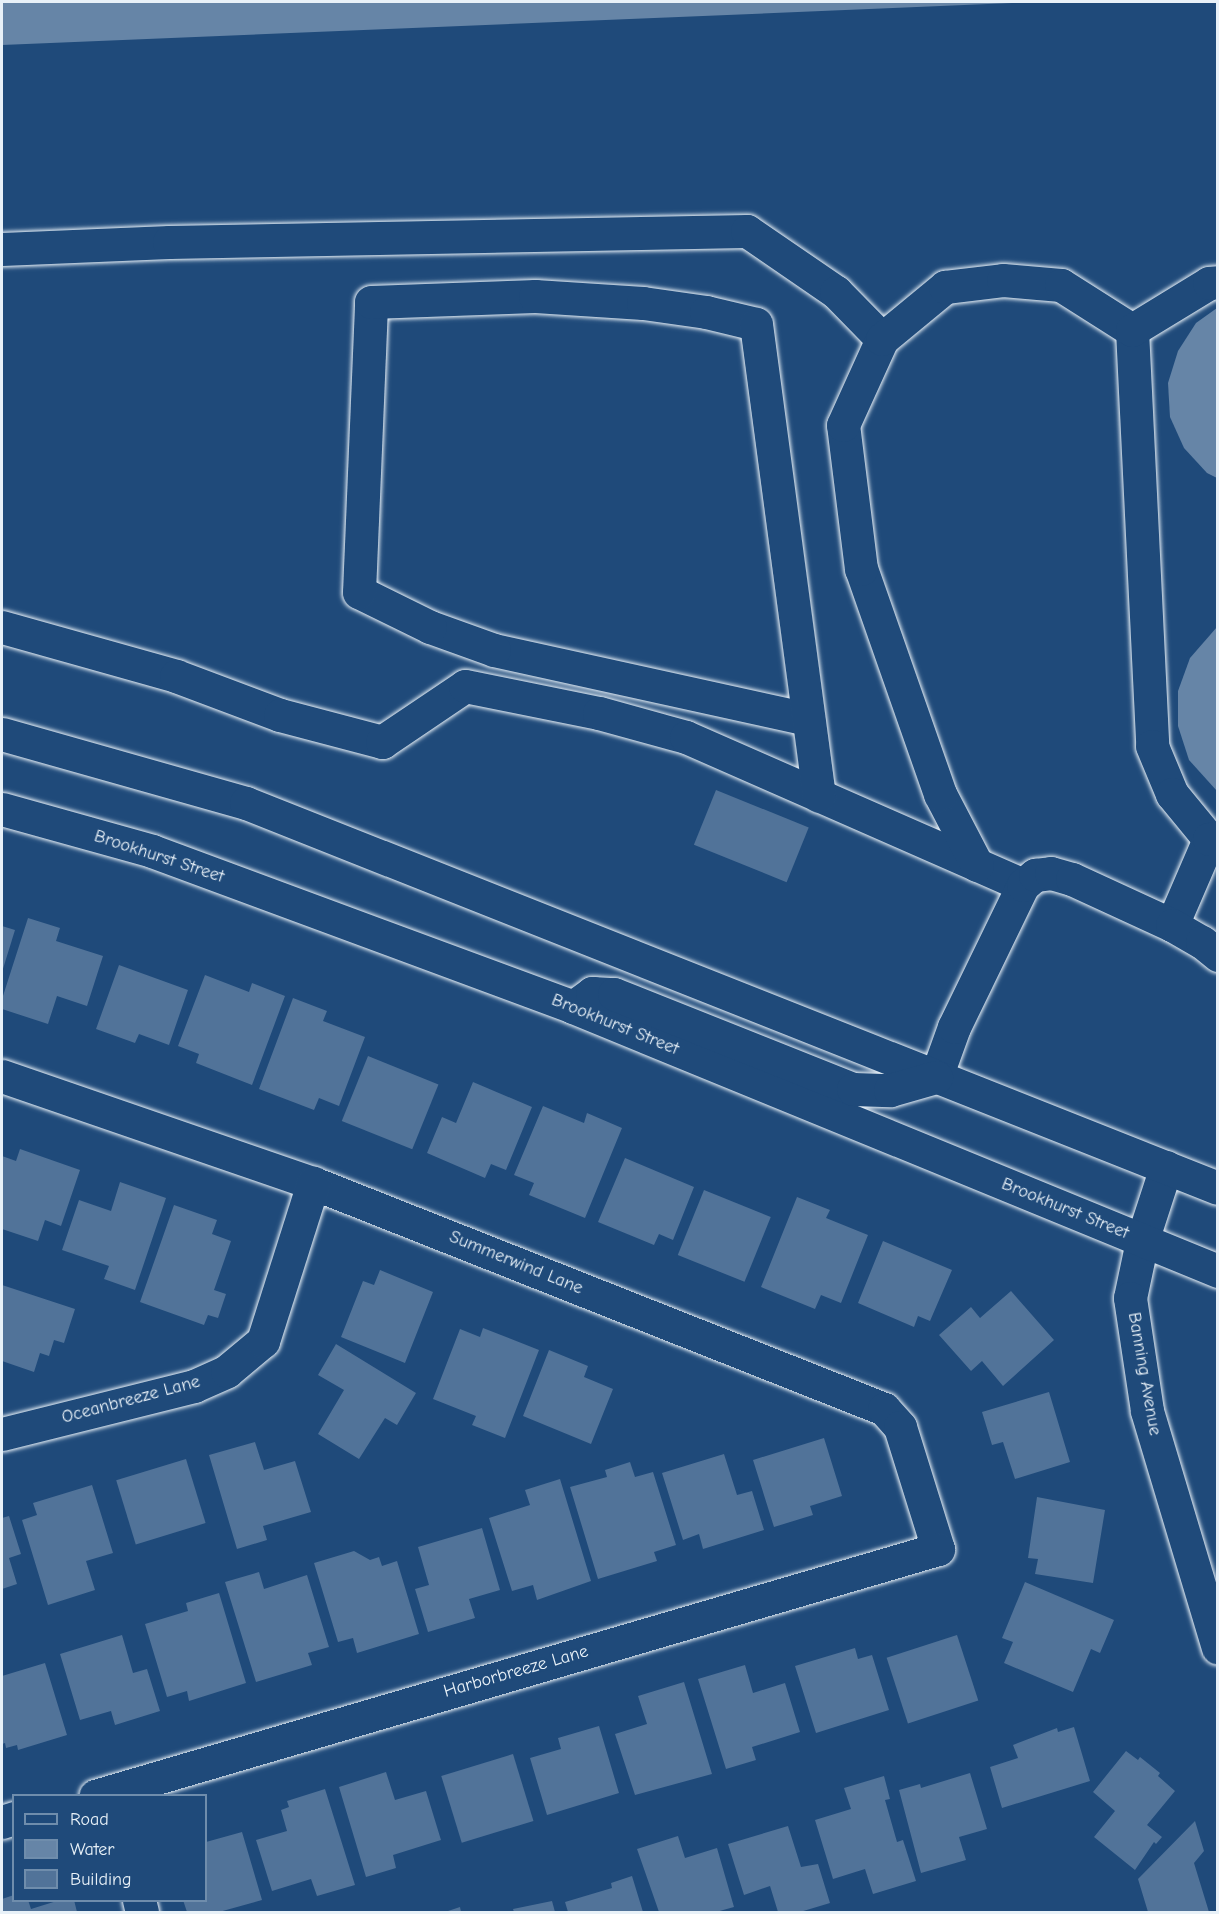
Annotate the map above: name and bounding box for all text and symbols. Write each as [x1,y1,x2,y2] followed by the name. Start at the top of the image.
[91,826,227,888] street label: Brookhurst Street
[548,990,682,1060] street label: Brookhurst Street
[998,1174,1132,1244] street label: Brookhurst Street
[446,1226,586,1300] street label: Summerwind Lane
[1123,1311,1165,1437] street label: Banning Avenue
[59,1371,203,1429] street label: Oceanbreeze Lane
[441,1641,591,1703] street label: Harborbreeze Lane
[12,1794,207,1902] legend
[70,1809,109,1830] text: Road
[70,1839,114,1860] text: Water
[70,1869,132,1890] text: Building

